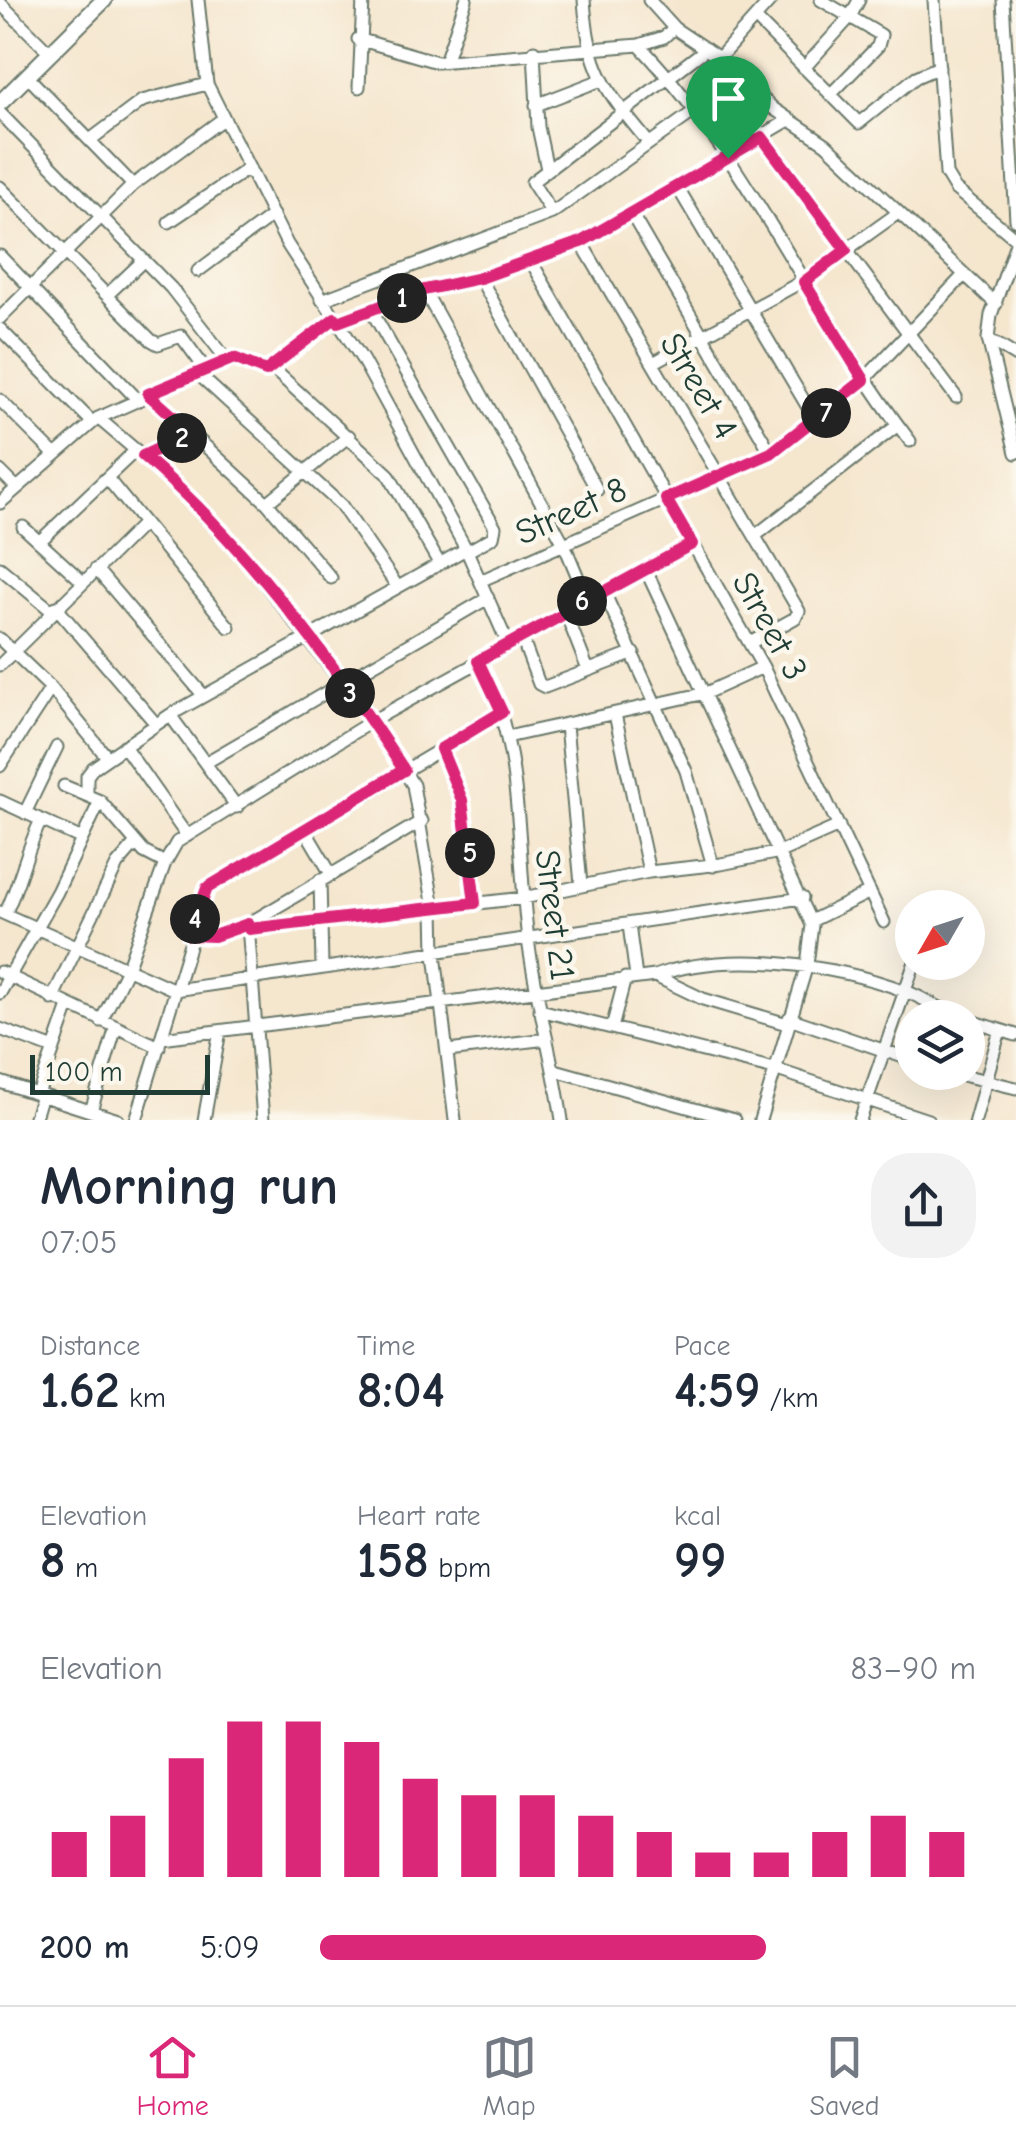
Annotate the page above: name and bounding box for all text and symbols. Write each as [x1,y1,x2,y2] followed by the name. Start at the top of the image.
[686,56,771,159] pin
[701,71,756,126] icon: arrive
[377,273,427,323] pin: 1
[396,282,408,314] text: 1
[651,326,747,446] street label: Street 4
[801,388,851,438] pin: 7
[820,397,832,429] text: 7
[157,413,207,463] pin: 2
[175,422,189,454] text: 2
[509,468,633,554] street label: Street 8
[724,565,816,687] street label: Street 3
[557,576,607,626] pin: 6
[575,585,589,617] text: 6
[325,668,375,718] pin: 3
[343,677,357,709] text: 3
[445,828,495,878] pin: 5
[463,837,477,869] text: 5
[527,847,583,983] street label: Street 21
[895,890,985,980] north arrow
[895,890,985,1090] map controls
[170,894,220,944] pin: 4
[188,903,202,935] text: 4
[895,1000,985,1090] button: layers
[30,1050,210,1094] scale bar
[45,1056,123,1088] text: 100 m
[871,1153,976,1258] button: share
[40,1154,338,1218] text: Morning run
[40,1224,117,1261] text: 07:05
[40,1330,140,1362] text: Distance
[357,1330,415,1362] text: Time
[674,1330,730,1362] text: Pace
[40,1362,120,1420] text: 1.62
[357,1362,445,1420] text: 8:04
[674,1362,761,1420] text: 4:59
[120,1382,166,1414] text: km
[761,1382,819,1414] text: /km
[40,1500,147,1532] text: Elevation
[357,1500,480,1532] text: Heart rate
[674,1500,721,1532] text: kcal
[40,1532,66,1590] text: 8
[357,1532,429,1590] text: 158
[674,1532,726,1590] text: 99
[66,1552,98,1584] text: m
[429,1552,491,1584] text: bpm
[40,1650,163,1687] text: Elevation
[850,1650,976,1687] text: 83–90 m
[40,1929,129,1966] text: 200 m
[200,1929,260,1966] text: 5:09
[136,2030,209,2122] tab: Home
[482,2030,537,2122] tab: Map
[810,2030,880,2122] tab: Saved

